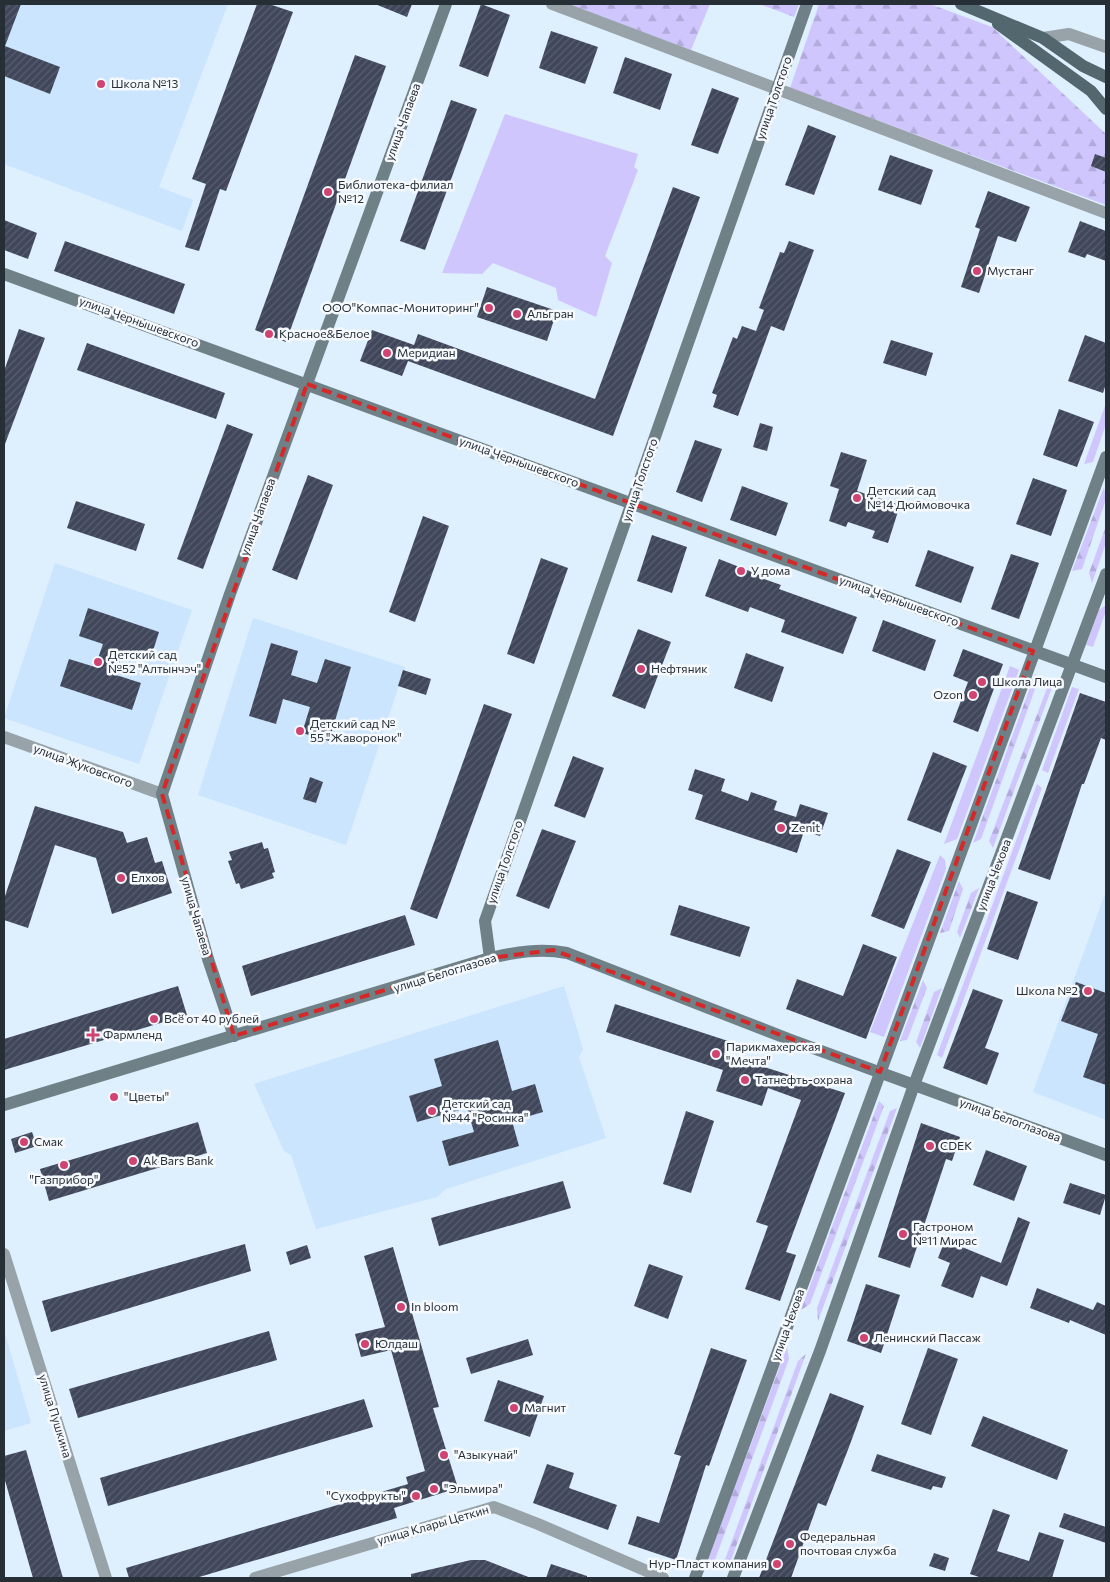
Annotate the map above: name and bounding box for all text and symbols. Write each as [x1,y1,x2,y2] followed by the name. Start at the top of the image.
[752,54,794,141] street label: улица Толстого
[111,76,178,90] place label: Школа №13
[95,78,107,90] marker: Школа №13
[382,81,423,162] street label: улица Чапаева
[338,177,453,205] place label: Библиотека-филиал №12
[322,186,334,198] marker: Библиотека-филиал №12
[987,263,1034,277] place label: Мустанг
[971,265,983,277] marker: Мустанг
[78,293,201,349] street label: улица Чернышевского
[322,300,479,314] place label: ООО"Компас-Мониторинг"
[483,302,495,314] marker: ООО"Компас-Мониторинг"
[527,306,574,320] place label: Альгран
[511,308,523,320] marker: Альгран
[279,326,370,340] place label: Красное&Белое
[263,328,275,340] marker: Красное&Белое
[397,345,456,359] place label: Меридиан
[381,347,393,359] marker: Меридиан
[458,433,581,489] street label: улица Чернышевского
[618,436,660,523] street label: улица Толстого
[237,476,278,557] street label: улица Чапаева
[867,483,970,511] place label: Детский сад №14 Дюймовочка
[851,492,863,504] marker: Детский сад №14 Дюймовочка
[751,563,790,577] place label: У дома
[735,565,747,577] marker: У дома
[838,572,961,628] street label: улица Чернышевского
[108,647,201,675] place label: Детский сад №52 "Алтынчэч"
[92,656,104,668] marker: Детский сад №52 "Алтынчэч"
[651,661,708,675] place label: Нефтяник
[635,663,647,675] marker: Нефтяник
[992,674,1062,688] place label: Школа Лица
[976,676,988,688] marker: Школа Лица
[933,687,963,701] place label: Ozon
[967,689,979,701] marker: Ozon
[310,716,402,744] place label: Детский сад № 55 "Жаворонок"
[294,725,306,737] marker: Детский сад № 55 "Жаворонок"
[32,741,135,790] street label: улица Жуковского
[483,818,525,905] street label: улица Толстого
[791,820,820,834] place label: Zenit
[775,822,787,834] marker: Zenit
[973,837,1013,912] street label: улица Чехова
[131,870,165,884] place label: Елхов
[115,872,127,884] marker: Елхов
[179,875,215,957] street label: улица Чапаева
[392,950,498,994] street label: улица Белоглазова
[1016,983,1078,997] place label: Школа №2
[1082,985,1094,997] marker: Школа №2
[164,1011,259,1025] place label: Всё от 40 рублей
[148,1013,160,1025] marker: Всё от 40 рублей
[103,1027,162,1041] place label: Фармленд
[87,1029,99,1041] marker: Фармленд
[726,1039,821,1067] place label: Парикмахерская "Мечта"
[710,1048,722,1060] marker: Парикмахерская "Мечта"
[755,1072,853,1086] place label: Татнефть-охрана
[739,1074,751,1086] marker: Татнефть-охрана
[124,1089,169,1103] place label: "Цветы"
[108,1091,120,1103] marker: "Цветы"
[958,1094,1063,1144] street label: улица Белоглазова
[442,1096,528,1124] place label: Детский сад №44 "Росинка"
[426,1105,438,1117] marker: Детский сад №44 "Росинка"
[34,1134,64,1148] place label: Смак
[18,1136,30,1148] marker: Смак
[940,1138,972,1152] place label: CDEK
[924,1140,936,1152] marker: CDEK
[143,1153,214,1167] place label: Ak Bars Bank
[127,1155,139,1167] marker: Ak Bars Bank
[58,1159,70,1171] marker: "Газприбор"
[30,1172,98,1186] place label: "Газприбор"
[913,1219,977,1247] place label: Гастроном №11 Мирас
[897,1228,909,1240] marker: Гастроном №11 Мирас
[768,1287,807,1362] street label: улица Чехова
[411,1299,458,1313] place label: In bloom
[395,1301,407,1313] marker: In bloom
[874,1330,982,1344] place label: Ленинский Пассаж
[858,1332,870,1344] marker: Ленинский Пассаж
[375,1336,418,1350] place label: Юлдаш
[359,1338,371,1350] marker: Юлдаш
[37,1372,75,1459] street label: улица Пушкина
[524,1400,567,1414] place label: Магнит
[508,1402,520,1414] marker: Магнит
[454,1447,518,1461] place label: "Азыкунай"
[438,1449,450,1461] marker: "Азыкунай"
[444,1481,503,1495] place label: "Эльмира"
[428,1483,440,1495] marker: "Эльмира"
[326,1488,406,1502] place label: "Сухофрукты"
[410,1490,422,1502] marker: "Сухофрукты"
[375,1501,490,1547] street label: улица Клары Цеткин
[800,1529,896,1557] place label: Федеральная почтовая служба
[784,1538,796,1550] marker: Федеральная почтовая служба
[649,1556,767,1570] place label: Нур-Пласт компания
[771,1558,783,1570] marker: Нур-Пласт компания

